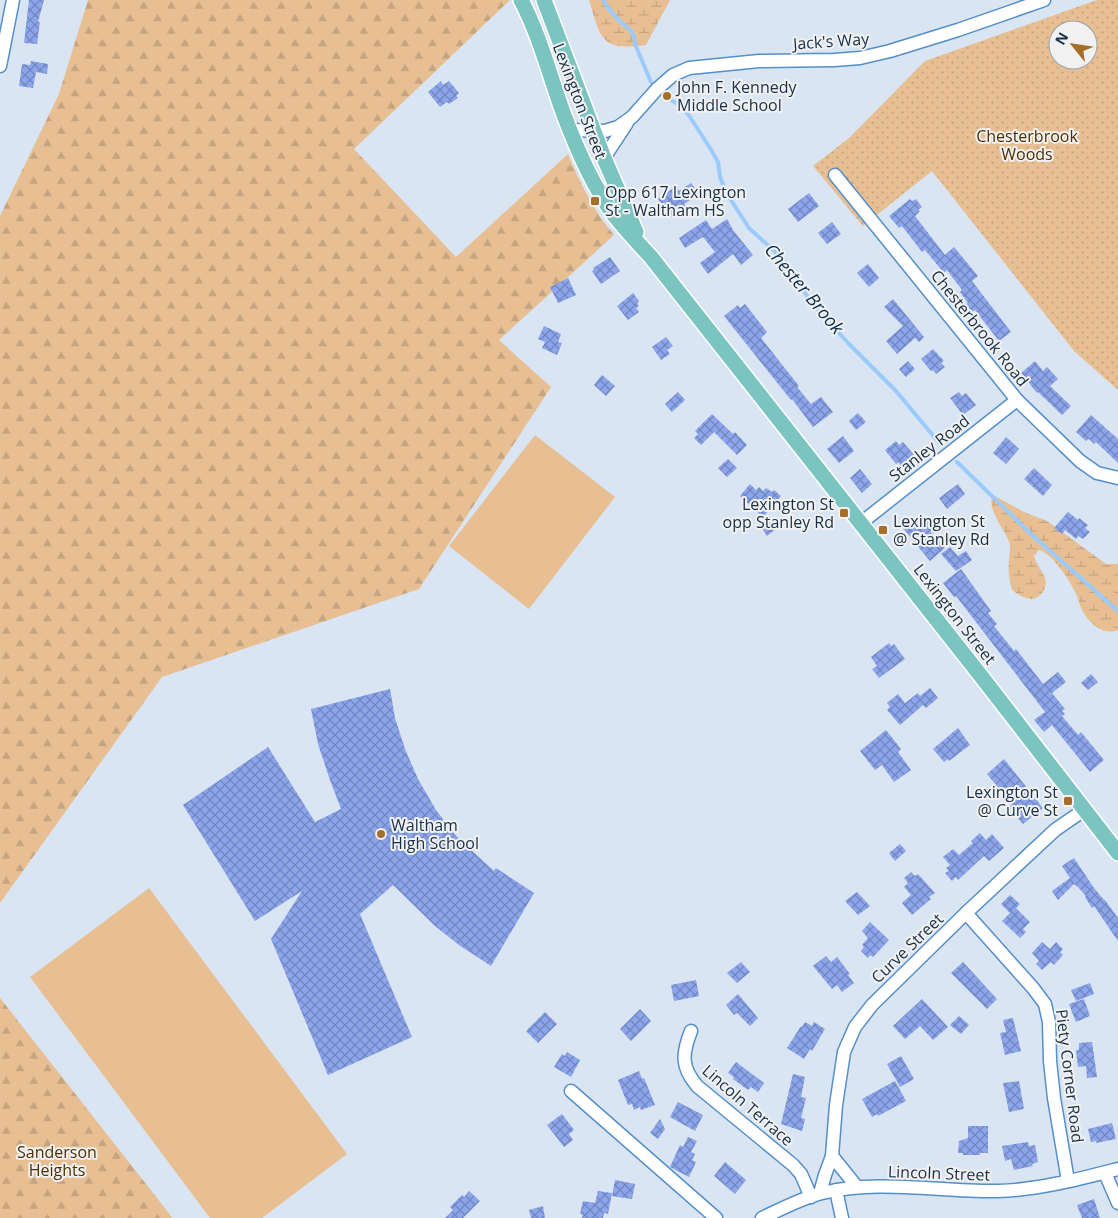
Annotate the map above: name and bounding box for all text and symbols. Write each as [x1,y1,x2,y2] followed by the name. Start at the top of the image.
[1048,20,1098,70] north arrow
[790,27,871,55] street label: Jack's Way
[1050,29,1072,48] text: N
[548,40,612,162] street label: Lexington Street
[675,76,798,116] place label: John F. Kennedy Middle School
[661,90,673,102] marker: John F. Kennedy Middle School
[976,125,1078,165] park label: Chesterbrook Woods
[605,181,746,221] place label: Opp 617 Lexington St - Waltham HS
[589,195,601,207] marker: Opp 617 Lexington St - Waltham HS
[760,238,851,340] water label: Chester Brook
[926,265,1034,391] street label: Chesterbrook Road
[884,410,974,486] street label: Stanley Road
[723,493,834,533] place label: Lexington St opp Stanley Rd
[838,507,850,519] marker: Lexington St opp Stanley Rd
[893,510,990,550] place label: Lexington St @ Stanley Rd
[877,524,889,536] marker: Lexington St @ Stanley Rd
[909,559,1001,669] street label: Lexington Street
[966,781,1058,821] place label: Lexington St @ Curve St
[1062,795,1074,807] marker: Lexington St @ Curve St
[391,814,479,854] place label: Waltham High School
[375,828,387,840] marker: Waltham High School
[866,908,948,988] street label: Curve Street
[1051,1008,1089,1144] street label: Piety Corner Road
[698,1059,798,1151] street label: Lincoln Terrace
[17,1141,97,1181] park label: Sanderson Heights
[888,1160,991,1186] street label: Lincoln Street

